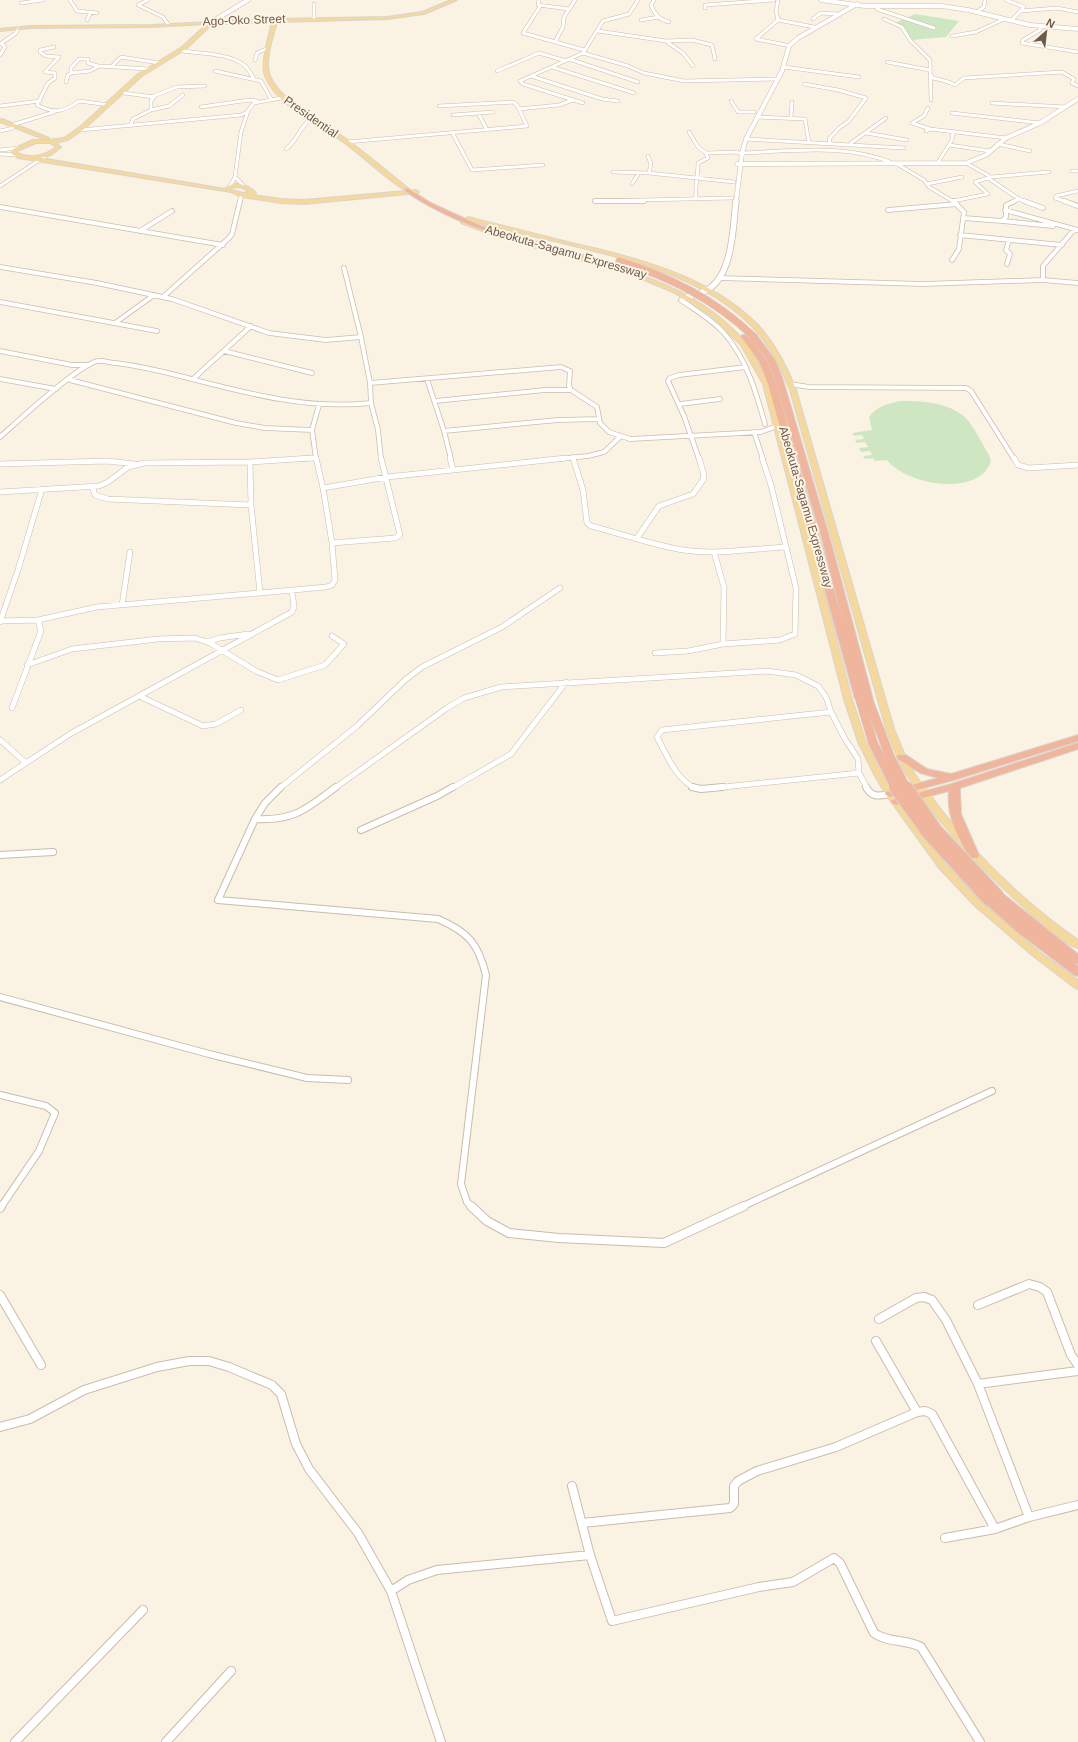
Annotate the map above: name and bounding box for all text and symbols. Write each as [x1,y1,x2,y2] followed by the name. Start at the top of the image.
[202,12,286,28] street label: Ago-Oko Street
[1026,12,1066,52] north arrow
[1044,16,1057,30] text: N
[281,93,341,141] street label: Presidential
[484,222,648,282] street label: Abeokuta-Sagamu Expressway
[776,425,836,589] street label: Abeokuta-Sagamu Expressway

